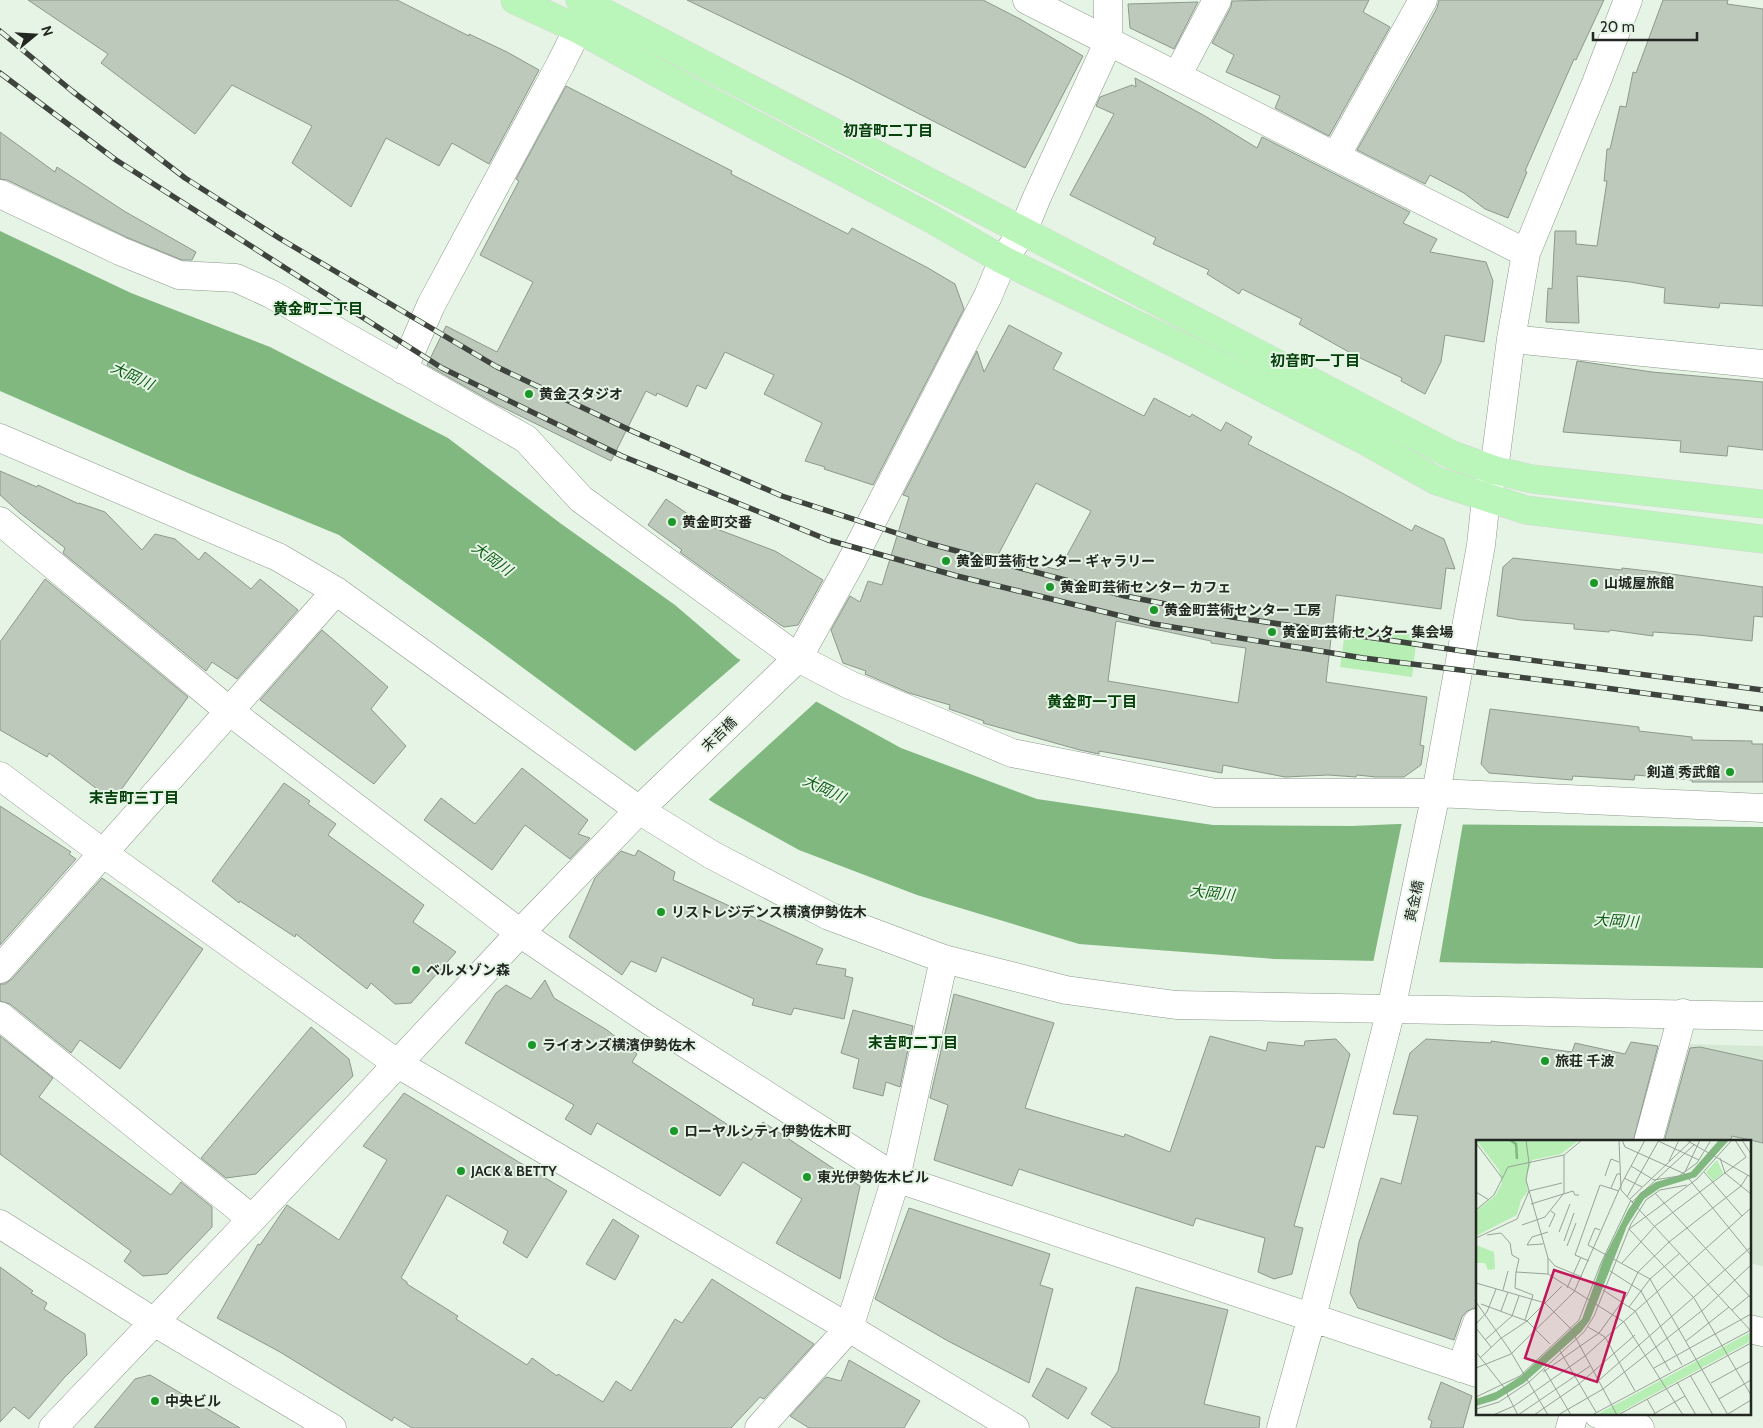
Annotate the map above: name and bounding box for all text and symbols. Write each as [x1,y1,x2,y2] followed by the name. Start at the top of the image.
[10,10,60,60] north arrow
[1593,10,1697,42] scale bar
[1600,18,1635,36] text: 20 m
[37,23,57,38] text: N
[843,122,933,140] district label: 初音町二丁目
[273,300,363,318] district label: 黄金町二丁目
[1270,352,1360,370] district label: 初音町一丁目
[108,358,158,395] water label: 大岡川
[539,385,623,403] place label: 黄金スタジオ
[523,388,535,400] marker: 黄金スタジオ
[682,513,752,531] place label: 黄金町交番
[666,516,678,528] marker: 黄金町交番
[469,538,517,581] water label: 大岡川
[956,552,1155,570] place label: 黄金町芸術センター ギャラリー
[940,555,952,567] marker: 黄金町芸術センター ギャラリー
[1604,574,1674,592] place label: 山城屋旅館
[1588,577,1600,589] marker: 山城屋旅館
[1060,578,1231,596] place label: 黄金町芸術センター カフェ
[1044,581,1056,593] marker: 黄金町芸術センター カフェ
[1164,601,1321,619] place label: 黄金町芸術センター 工房
[1148,604,1160,616] marker: 黄金町芸術センター 工房
[1282,623,1453,641] place label: 黄金町芸術センター 集会場
[1266,626,1278,638] marker: 黄金町芸術センター 集会場
[1047,693,1137,711] district label: 黄金町一丁目
[698,713,740,755] street label: 末吉橋
[1647,763,1720,781] place label: 剣道 秀武館
[1724,766,1736,778] marker: 剣道 秀武館
[800,771,850,808] water label: 大岡川
[89,789,179,807] district label: 末吉町三丁目
[1401,879,1427,923] street label: 黄金橋
[1189,882,1237,905] water label: 大岡川
[671,903,867,921] place label: リストレジデンス横濱伊勢佐木
[655,906,667,918] marker: リストレジデンス横濱伊勢佐木
[1593,911,1641,931] water label: 大岡川
[426,961,510,979] place label: ベルメゾン森
[410,964,422,976] marker: ベルメゾン森
[868,1034,958,1052] district label: 末吉町二丁目
[542,1036,696,1054] place label: ライオンズ横濱伊勢佐木
[526,1039,538,1051] marker: ライオンズ横濱伊勢佐木
[1555,1052,1614,1070] place label: 旅荘 千波
[1539,1055,1551,1067] marker: 旅荘 千波
[684,1122,851,1140] place label: ローヤルシティ伊勢佐木町
[668,1125,680,1137] marker: ローヤルシティ伊勢佐木町
[1476,1140,1750,1416] inset map
[470,1162,557,1180] place label: JACK & BETTY
[455,1165,467,1177] marker: JACK & BETTY
[817,1168,929,1186] place label: 東光伊勢佐木ビル
[801,1171,813,1183] marker: 東光伊勢佐木ビル
[165,1392,221,1410] place label: 中央ビル
[149,1395,161,1407] marker: 中央ビル

